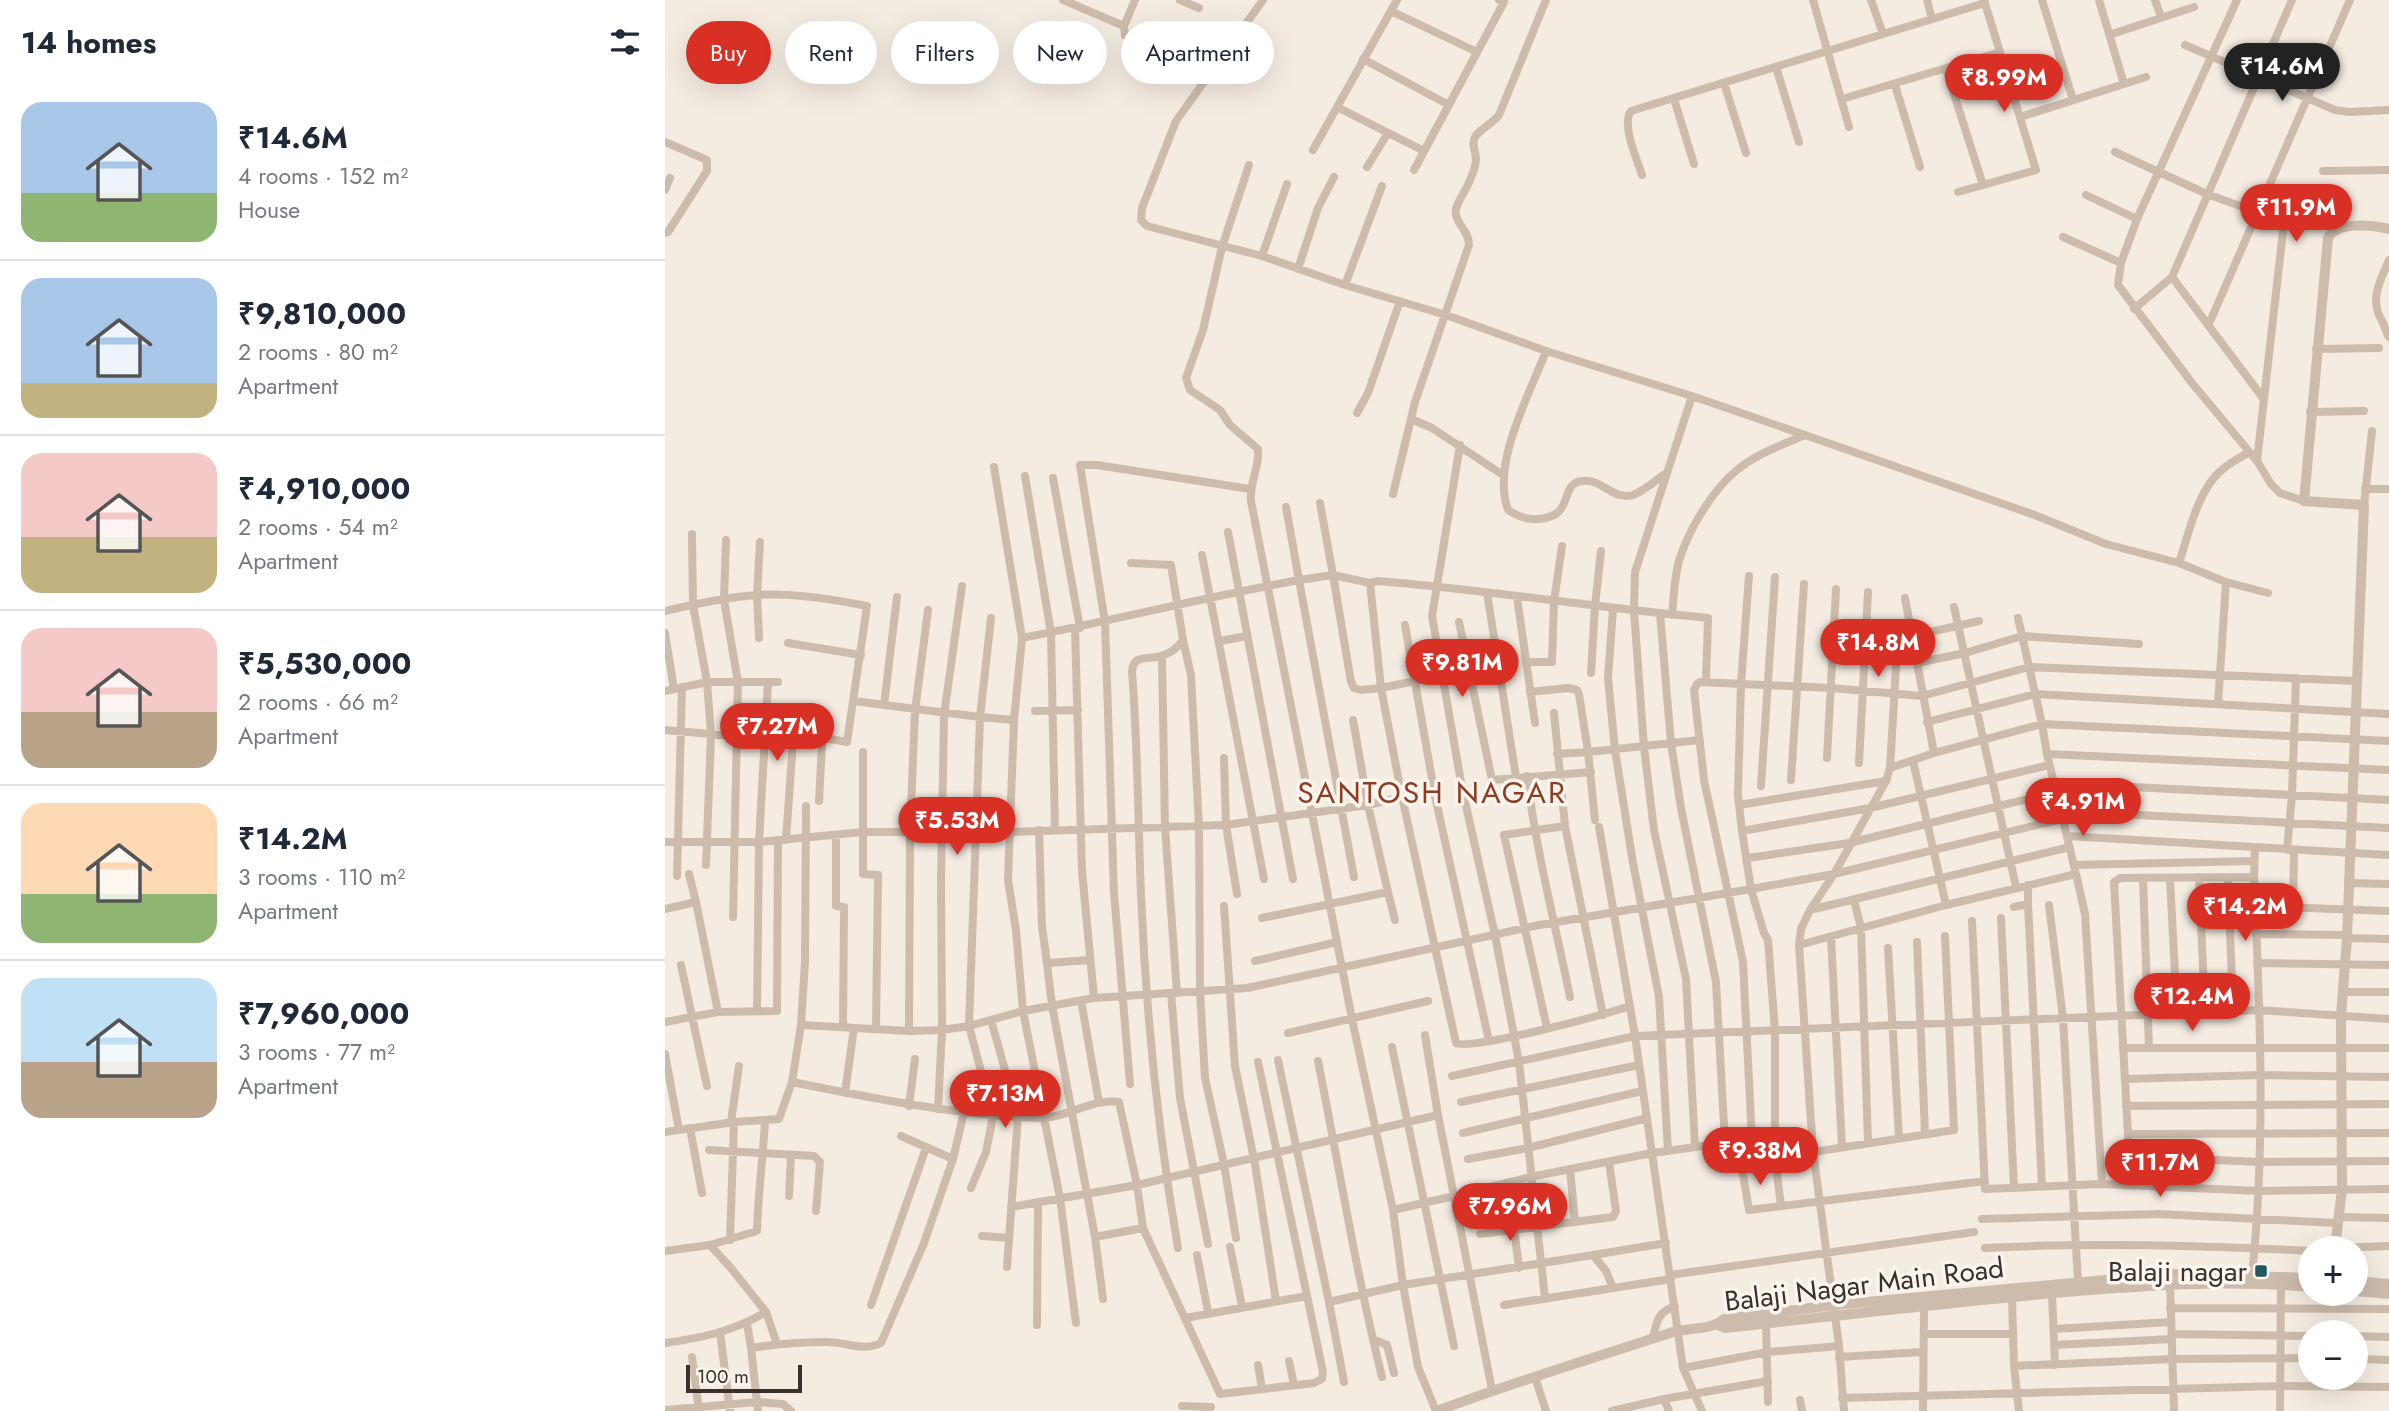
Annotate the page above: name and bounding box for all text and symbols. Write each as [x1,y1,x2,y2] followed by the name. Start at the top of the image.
[21,21,156,64] text: 14 homes
[686,21,771,84] chip: Buy
[785,21,877,84] chip: Rent
[891,21,999,84] chip: Filters
[1013,21,1107,84] chip: New
[1121,21,1274,84] chip: Apartment
[606,23,644,61] icon: filters
[2225,43,2339,103] pin: ₹14.6M
[2240,49,2324,83] text: ₹14.6M
[1947,54,2061,114] pin: ₹8.99M
[1961,60,2047,94] text: ₹8.99M
[238,116,348,159] text: ₹14.6M
[77,130,161,214] icon: home
[238,159,408,193] text: 4 rooms · 152 m²
[2239,184,2353,244] pin: ₹11.9M
[2256,190,2336,224] text: ₹11.9M
[238,193,300,227] text: House
[238,292,406,335] text: ₹9,810,000
[77,306,161,390] icon: home
[238,335,398,369] text: 2 rooms · 80 m²
[238,369,338,403] text: Apartment
[238,467,410,510] text: ₹4,910,000
[77,481,161,565] icon: home
[238,510,398,544] text: 2 rooms · 54 m²
[238,544,338,578] text: Apartment
[1821,620,1935,679] pin: ₹14.8M
[1836,625,1920,659] text: ₹14.8M
[1405,640,1519,699] pin: ₹9.81M
[238,642,411,685] text: ₹5,530,000
[1422,645,1502,679] text: ₹9.81M
[77,656,161,740] icon: home
[238,685,398,719] text: 2 rooms · 66 m²
[720,704,834,763] pin: ₹7.27M
[736,709,818,743] text: ₹7.27M
[238,719,338,753] text: Apartment
[1297,771,1567,814] district label: SANTOSH NAGAR
[2026,778,2140,838] pin: ₹4.91M
[2041,784,2125,818] text: ₹4.91M
[900,798,1014,857] pin: ₹5.53M
[914,803,1000,837] text: ₹5.53M
[238,817,347,860] text: ₹14.2M
[77,831,161,915] icon: home
[238,860,405,894] text: 3 rooms · 110 m²
[2188,884,2302,943] pin: ₹14.2M
[2203,889,2287,923] text: ₹14.2M
[238,894,338,928] text: Apartment
[2135,974,2249,1033] pin: ₹12.4M
[2150,979,2234,1013] text: ₹12.4M
[238,992,409,1035] text: ₹7,960,000
[77,1006,161,1090] icon: home
[238,1035,395,1069] text: 3 rooms · 77 m²
[238,1069,338,1103] text: Apartment
[948,1070,1062,1130] pin: ₹7.13M
[966,1076,1044,1110] text: ₹7.13M
[1703,1128,1817,1187] pin: ₹9.38M
[1718,1133,1802,1167] text: ₹9.38M
[2103,1140,2217,1199] pin: ₹11.7M
[2121,1145,2199,1179] text: ₹11.7M
[1453,1184,1567,1243] pin: ₹7.96M
[1468,1189,1552,1223] text: ₹7.96M
[2298,1236,2368,1390] map controls
[2298,1236,2368,1306] button: +
[1722,1247,2006,1322] street label: Balaji Nagar Main Road
[2108,1251,2247,1292] place label: Balaji nagar
[2253,1263,2269,1279] marker: Balaji nagar
[2298,1320,2368,1390] button: −
[686,1362,801,1394] scale bar
[697,1363,749,1390] text: 100 m

